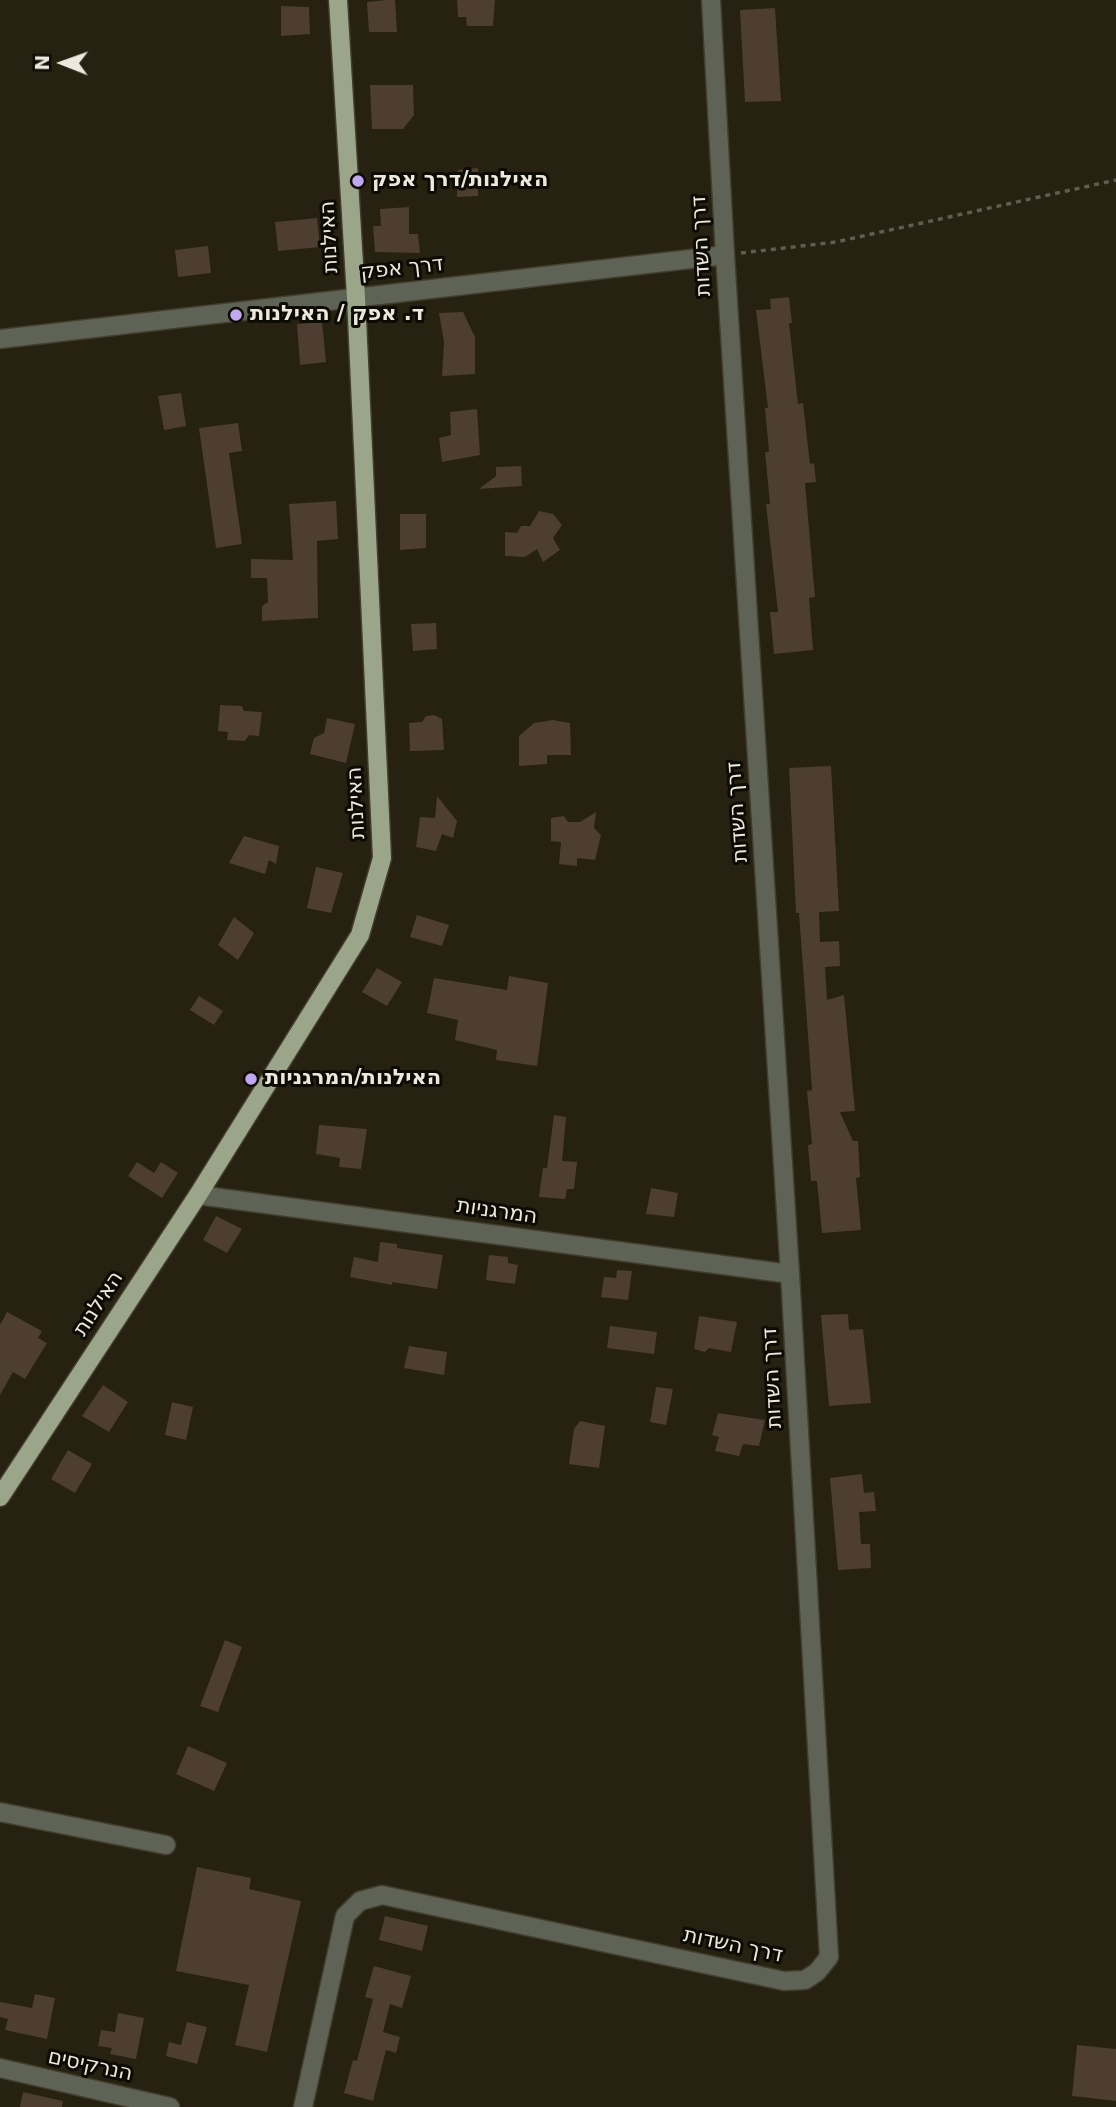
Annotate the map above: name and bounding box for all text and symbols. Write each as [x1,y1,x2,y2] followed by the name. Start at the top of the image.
[28,28,98,98] north arrow
[31,54,53,71] text: N
[372,168,548,194] place label: האילנות/דרך אפק
[350,173,366,189] marker: האילנות/דרך אפק
[687,195,717,297] street label: דרך השדות
[316,200,344,274] street label: האילנות
[359,252,445,286] street label: דרך אפק
[250,302,424,328] place label: ד. אפק / האילנות
[228,307,244,323] marker: ד. אפק / האילנות
[722,761,754,863] street label: דרך השדות
[343,766,371,840] street label: האילנות
[265,1066,441,1092] place label: האילנות/המרגניות
[243,1071,259,1087] marker: האילנות/המרגניות
[455,1194,539,1230] street label: המרגניות
[69,1267,129,1341] street label: האילנות
[758,1327,788,1429] street label: דרך השדות
[681,1923,785,1969] street label: דרך השדות
[45,2045,135,2087] street label: הנרקיסים

